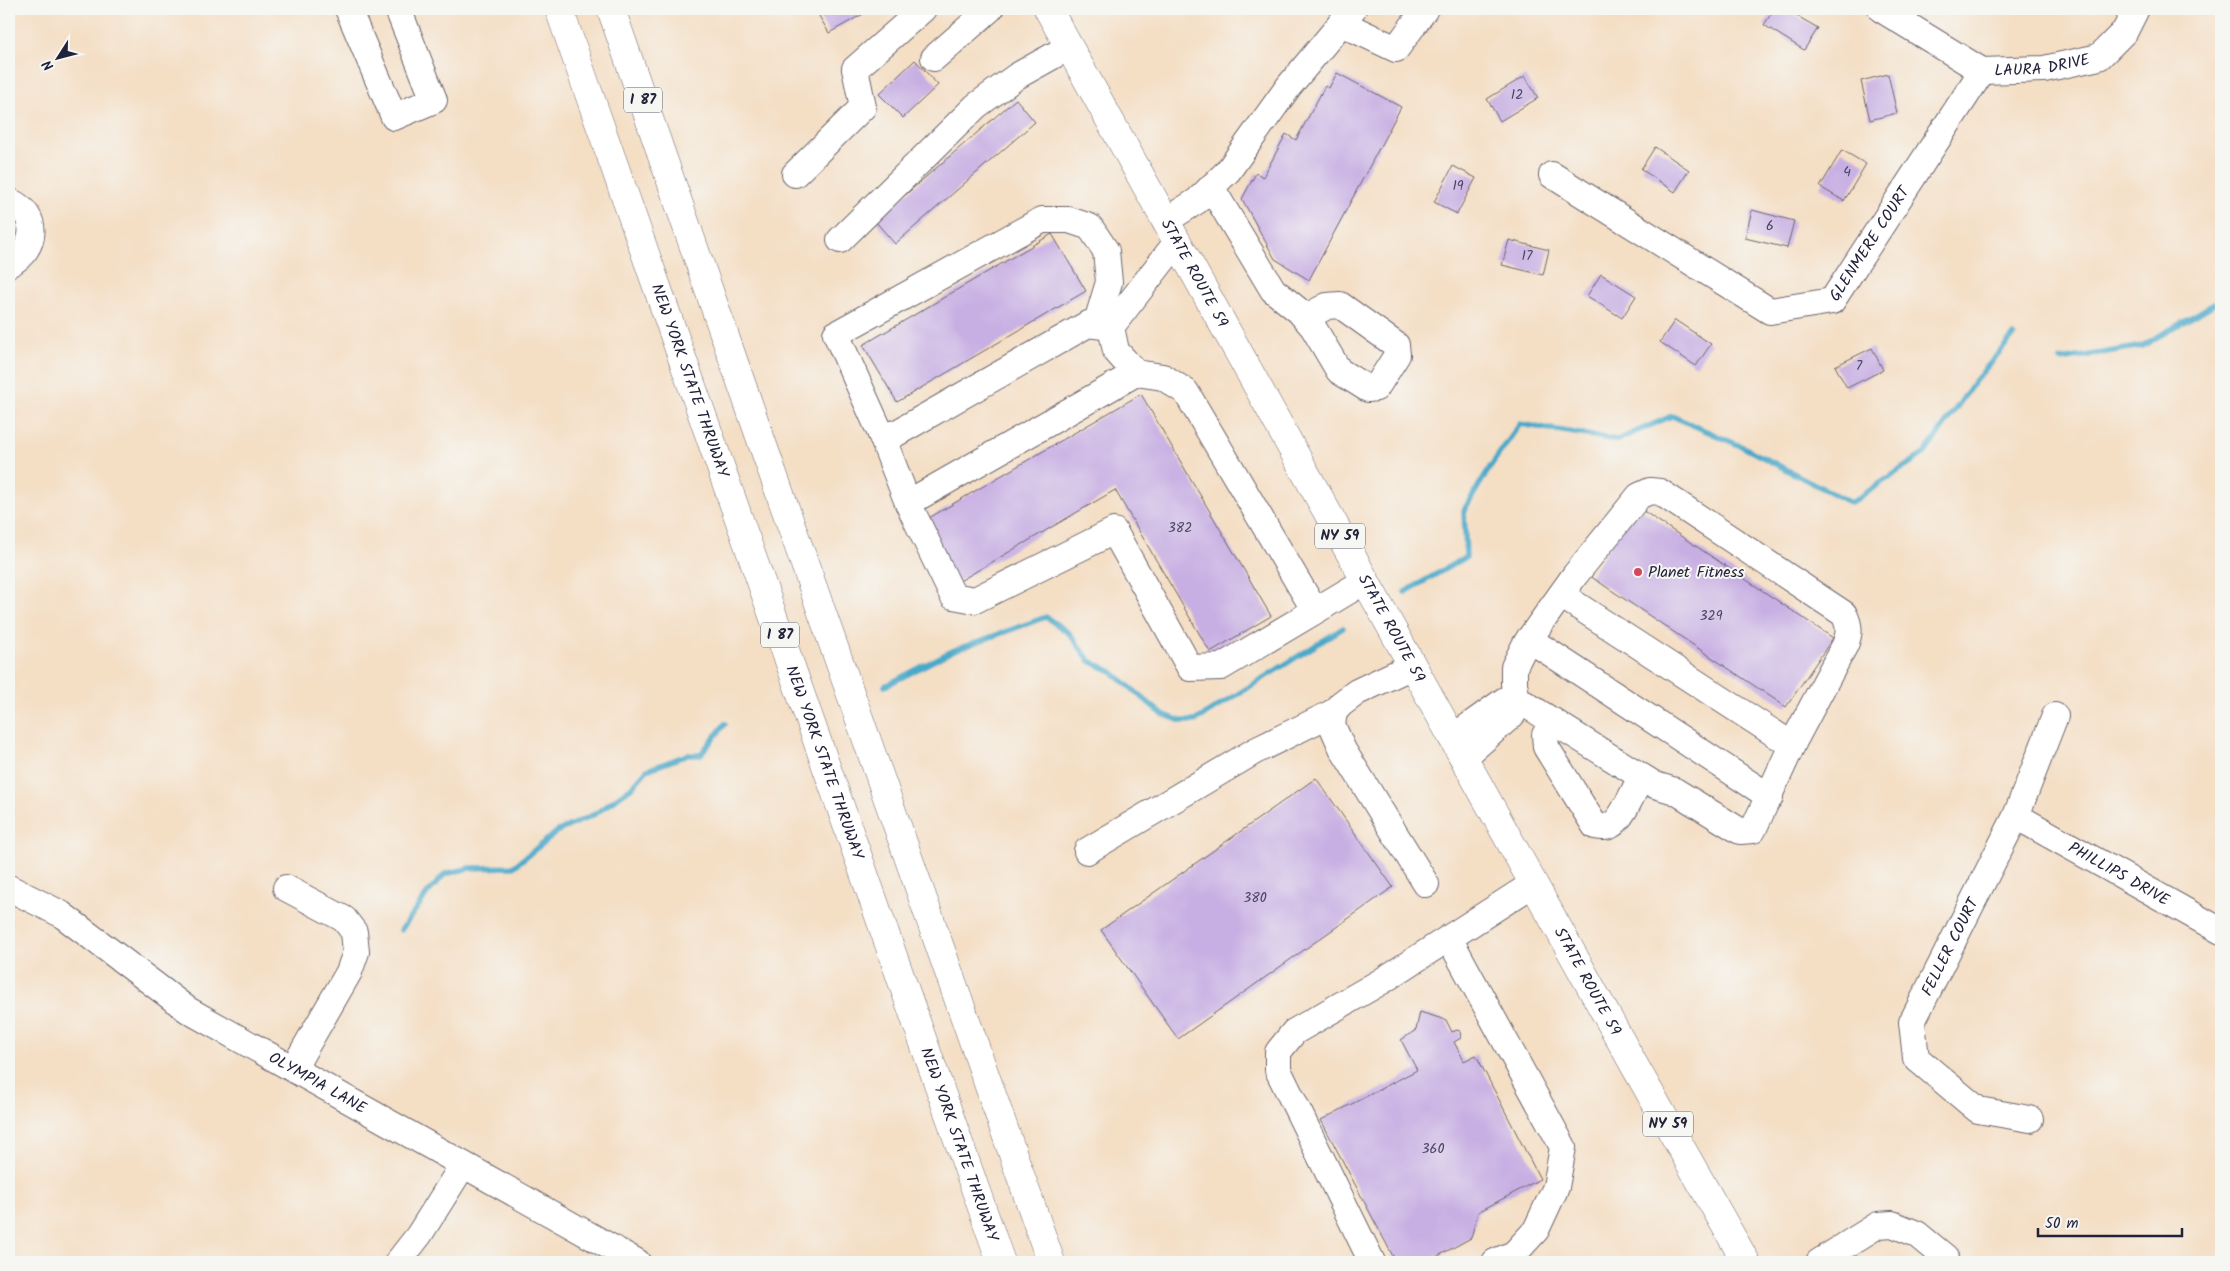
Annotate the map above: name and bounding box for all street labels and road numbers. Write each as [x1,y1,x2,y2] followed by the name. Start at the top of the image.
[1994,47,2093,83] street label: LAURA DRIVE
[624,88,662,112] road number: I 87
[1823,180,1917,306] street label: GLENMERE COURT
[1154,214,1235,332] street label: STATE ROUTE 59
[644,280,736,482] street label: NEW YORK STATE THRUWAY
[1315,524,1365,548] road number: NY 59
[1351,569,1432,687] street label: STATE ROUTE 59
[761,622,799,648] road number: I 87
[779,662,871,864] street label: NEW YORK STATE THRUWAY
[2064,835,2175,913] street label: PHILLIPS DRIVE
[1915,892,1986,1000] street label: FELLER COURT
[1547,922,1628,1040] street label: STATE ROUTE 59
[914,1044,1006,1246] street label: NEW YORK STATE THRUWAY
[264,1045,372,1121] street label: OLYMPIA LANE
[1643,1112,1693,1136] road number: NY 59

